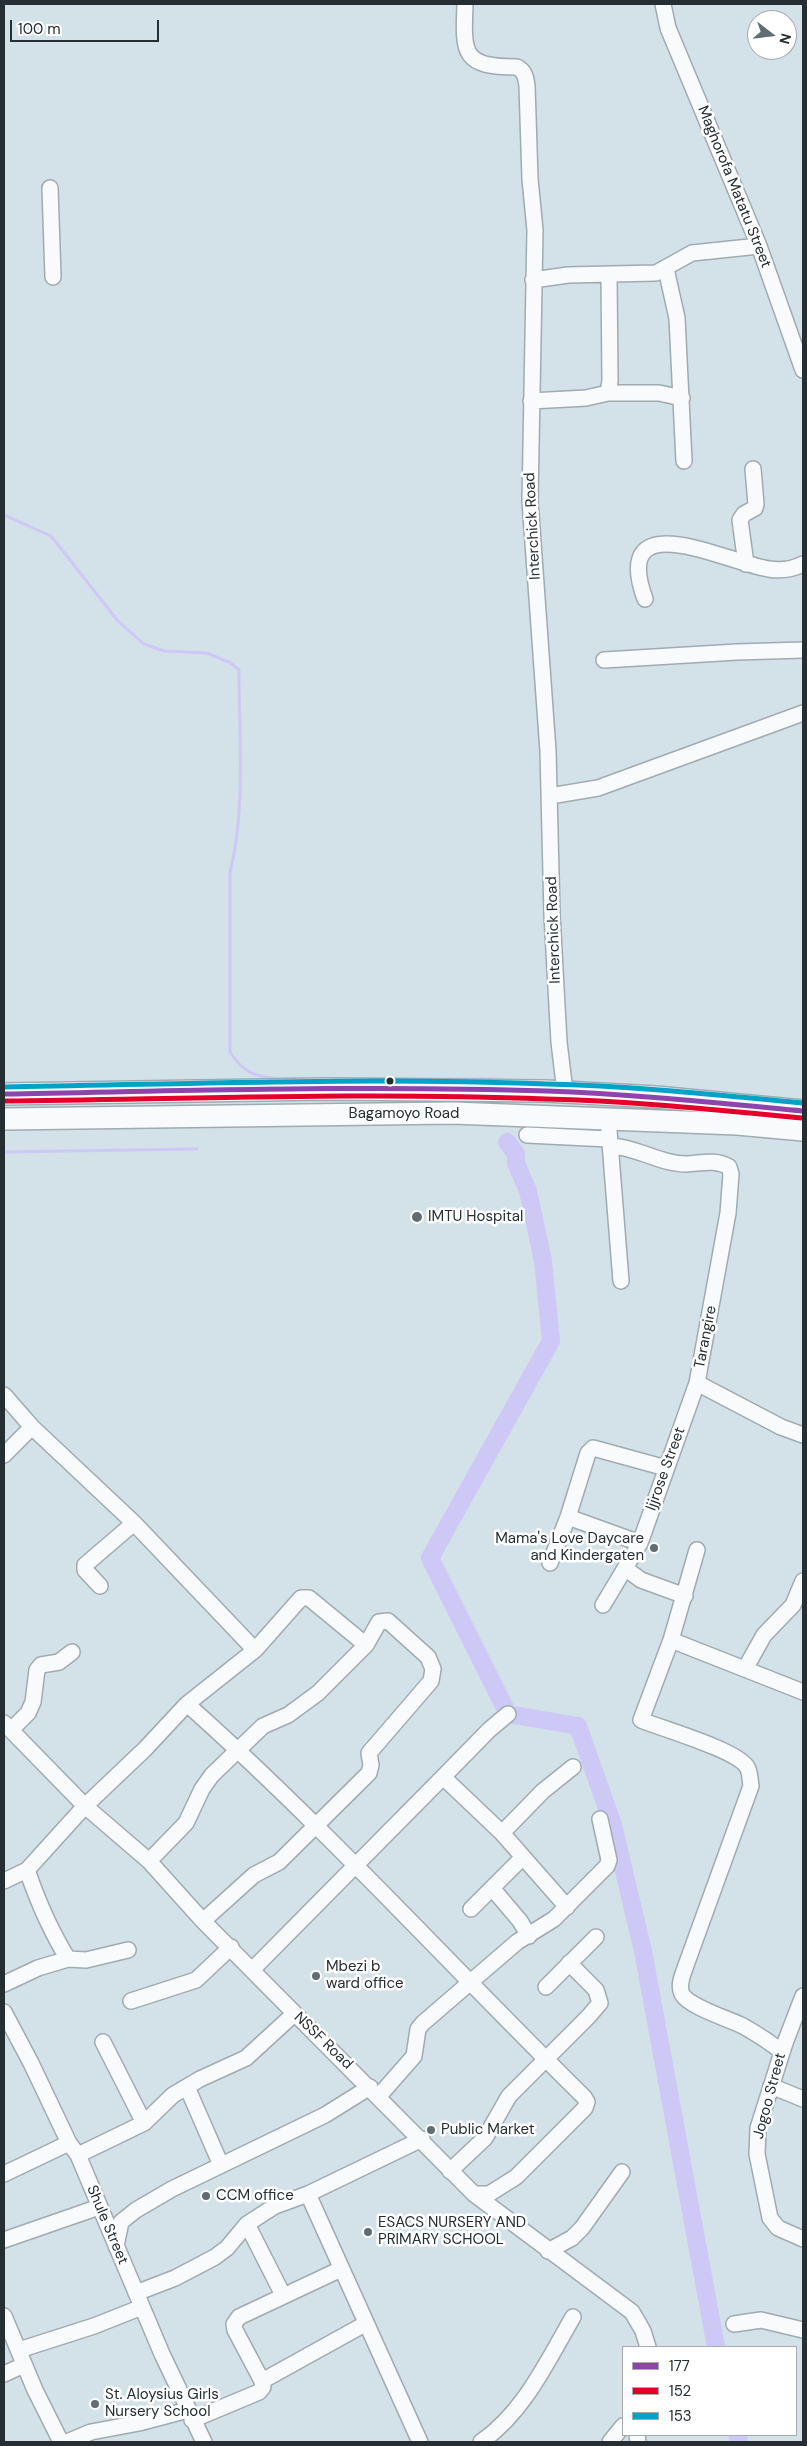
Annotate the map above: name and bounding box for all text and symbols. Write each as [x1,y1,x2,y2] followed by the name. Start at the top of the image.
[12,10,161,42] scale bar
[747,10,797,60] north arrow
[18,19,61,39] text: 100 m
[775,31,796,46] text: N
[693,103,775,271] street label: Maghorofa Matatu Street
[521,472,545,580] street label: Interchick Road
[543,876,565,984] street label: Interchick Road
[385,1076,395,1086] unlabelled marker
[349,1105,459,1123] street label: Bagamoyo Road
[428,1208,523,1226] place label: IMTU Hospital
[410,1210,424,1224] marker: IMTU Hospital
[691,1304,721,1370] street label: Tarangire
[643,1425,689,1513] street label: Ijjrose Street
[495,1530,644,1565] place label: Mama's Love Daycare and Kindergaten
[648,1542,660,1554] marker: Mama's Love Daycare and Kindergaten
[326,1958,404,1993] place label: Mbezi b ward office
[310,1970,322,1982] marker: Mbezi b ward office
[290,2009,356,2073] street label: NSSF Road
[750,2051,790,2141] street label: Jogoo Street
[441,2121,535,2139] place label: Public Market
[425,2124,437,2136] marker: Public Market
[82,2183,132,2267] street label: Shule Street
[216,2187,294,2205] place label: CCM office
[200,2190,212,2202] marker: CCM office
[378,2214,526,2249] place label: ESACS NURSERY AND PRIMARY SCHOOL
[362,2226,374,2238] marker: ESACS NURSERY AND PRIMARY SCHOOL
[622,2346,797,2436] legend
[669,2356,690,2376] text: 177
[669,2381,691,2401] text: 152
[105,2386,219,2421] place label: St. Aloysius Girls Nursery School
[89,2398,101,2410] marker: St. Aloysius Girls Nursery School
[669,2406,692,2426] text: 153

